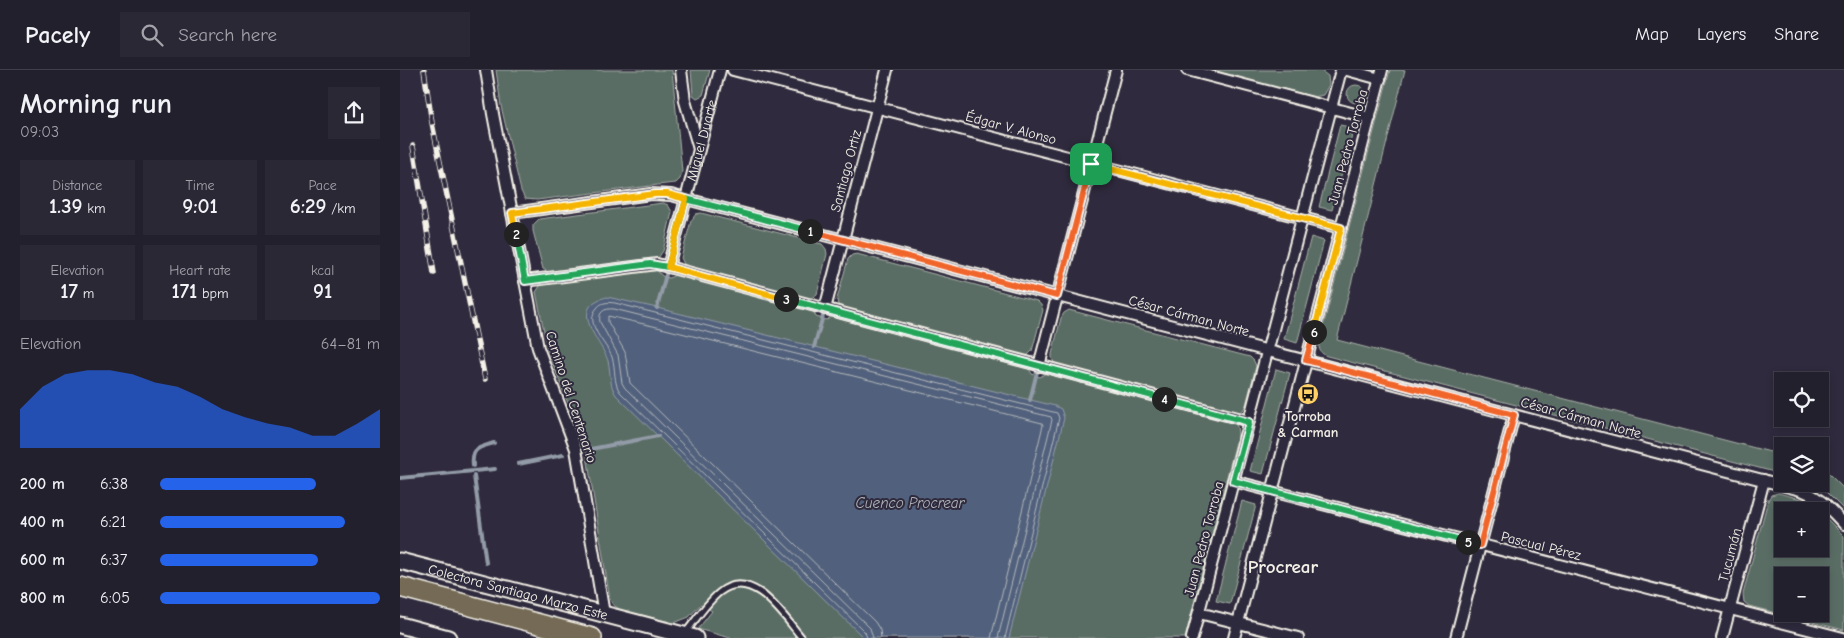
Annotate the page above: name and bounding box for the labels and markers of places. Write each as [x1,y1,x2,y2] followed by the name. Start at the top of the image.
[1070,143,1112,185] pin
[798,218,822,244] pin: 1
[504,222,528,246] pin: 2
[774,286,798,312] pin: 3
[1302,320,1326,344] pin: 6
[1296,382,1320,406] bus stop icon: Torroba & Carman
[1152,386,1176,412] pin: 4
[1278,408,1338,441] place label: Torroba & Carman
[1456,530,1480,554] pin: 5

